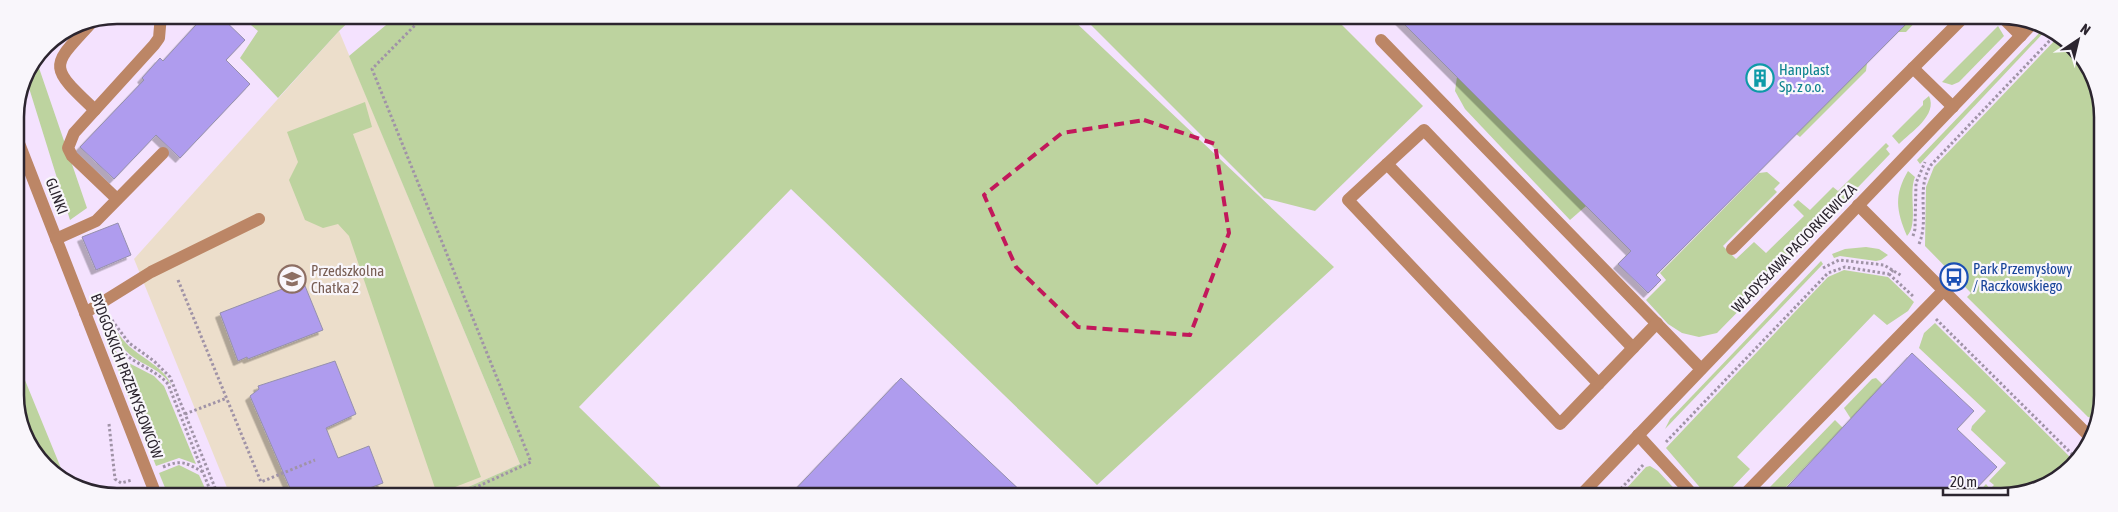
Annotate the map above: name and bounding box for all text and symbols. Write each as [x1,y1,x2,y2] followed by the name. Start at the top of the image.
[2053,15,2103,65] north arrow
[2077,20,2093,38] text: N
[1779,61,1830,95] place label: Hanplast Sp. z o.o.
[1745,63,1775,93] building icon: Hanplast Sp. z o.o.
[42,175,72,217] street label: GLINKI
[1728,180,1860,316] street label: WŁADYSŁAWA PACIORKIEWICZA
[1973,260,2072,294] place label: Park Przemysłowy / Raczkowskiego
[311,262,384,296] place label: Przedszkolna Chatka 2
[1939,262,1969,292] bus stop icon: Park Przemysłowy / Raczkowskiego
[277,264,307,294] school or university icon: Przedszkolna Chatka 2
[88,291,166,461] street label: BYDGOSKICH PRZEMYSŁOWCÓW
[1943,464,2008,496] scale bar
[1950,473,1977,490] text: 20 m

